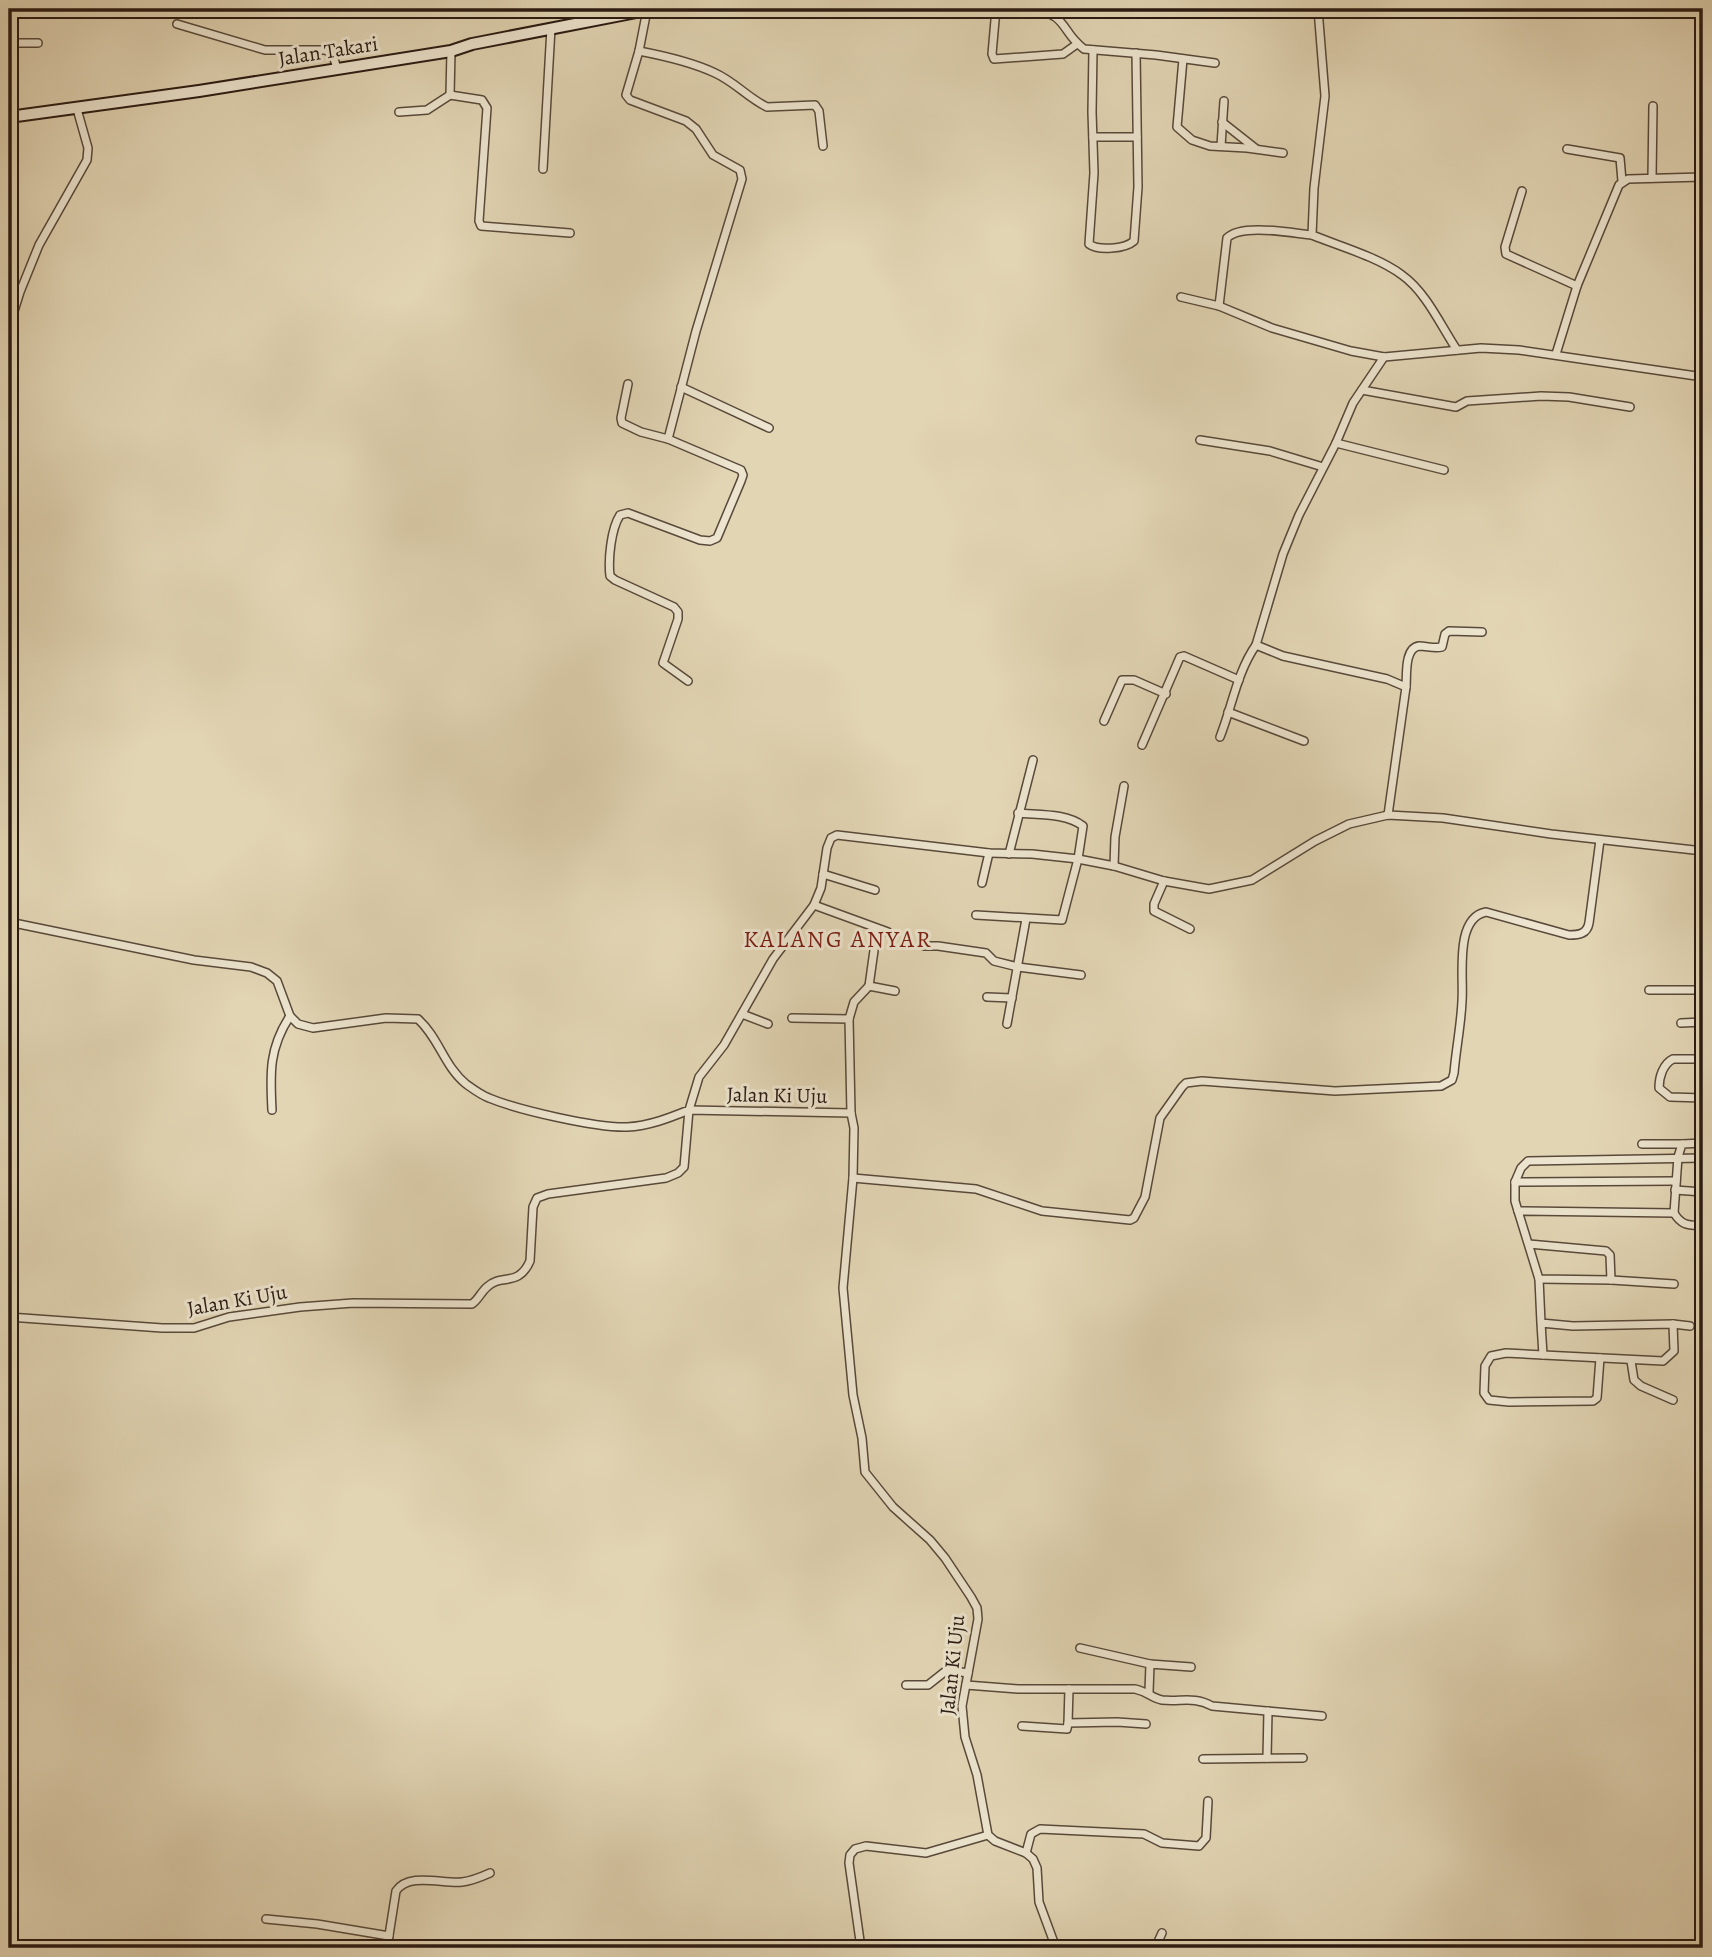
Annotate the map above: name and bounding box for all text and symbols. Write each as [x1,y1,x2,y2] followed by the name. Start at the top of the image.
[276,29,380,73] street label: Jalan Takari
[743,923,933,955] district label: KALANG ANYAR
[726,1080,828,1110] street label: Jalan Ki Uju
[185,1277,290,1323] street label: Jalan Ki Uju
[933,1613,971,1717] street label: Jalan Ki Uju

